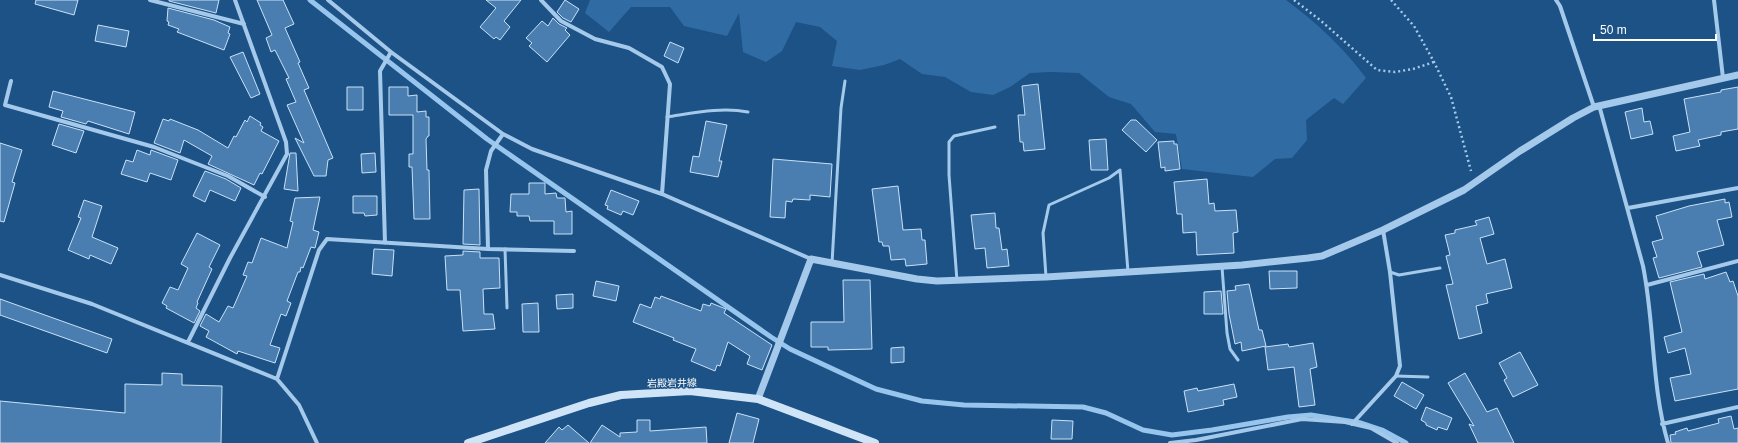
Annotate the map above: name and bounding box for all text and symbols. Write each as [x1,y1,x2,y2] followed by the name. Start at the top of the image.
[1594,16,1716,42] scale bar
[1600,23,1627,37] text: 50 m
[647,377,697,389] street label: 岩殿岩井線

